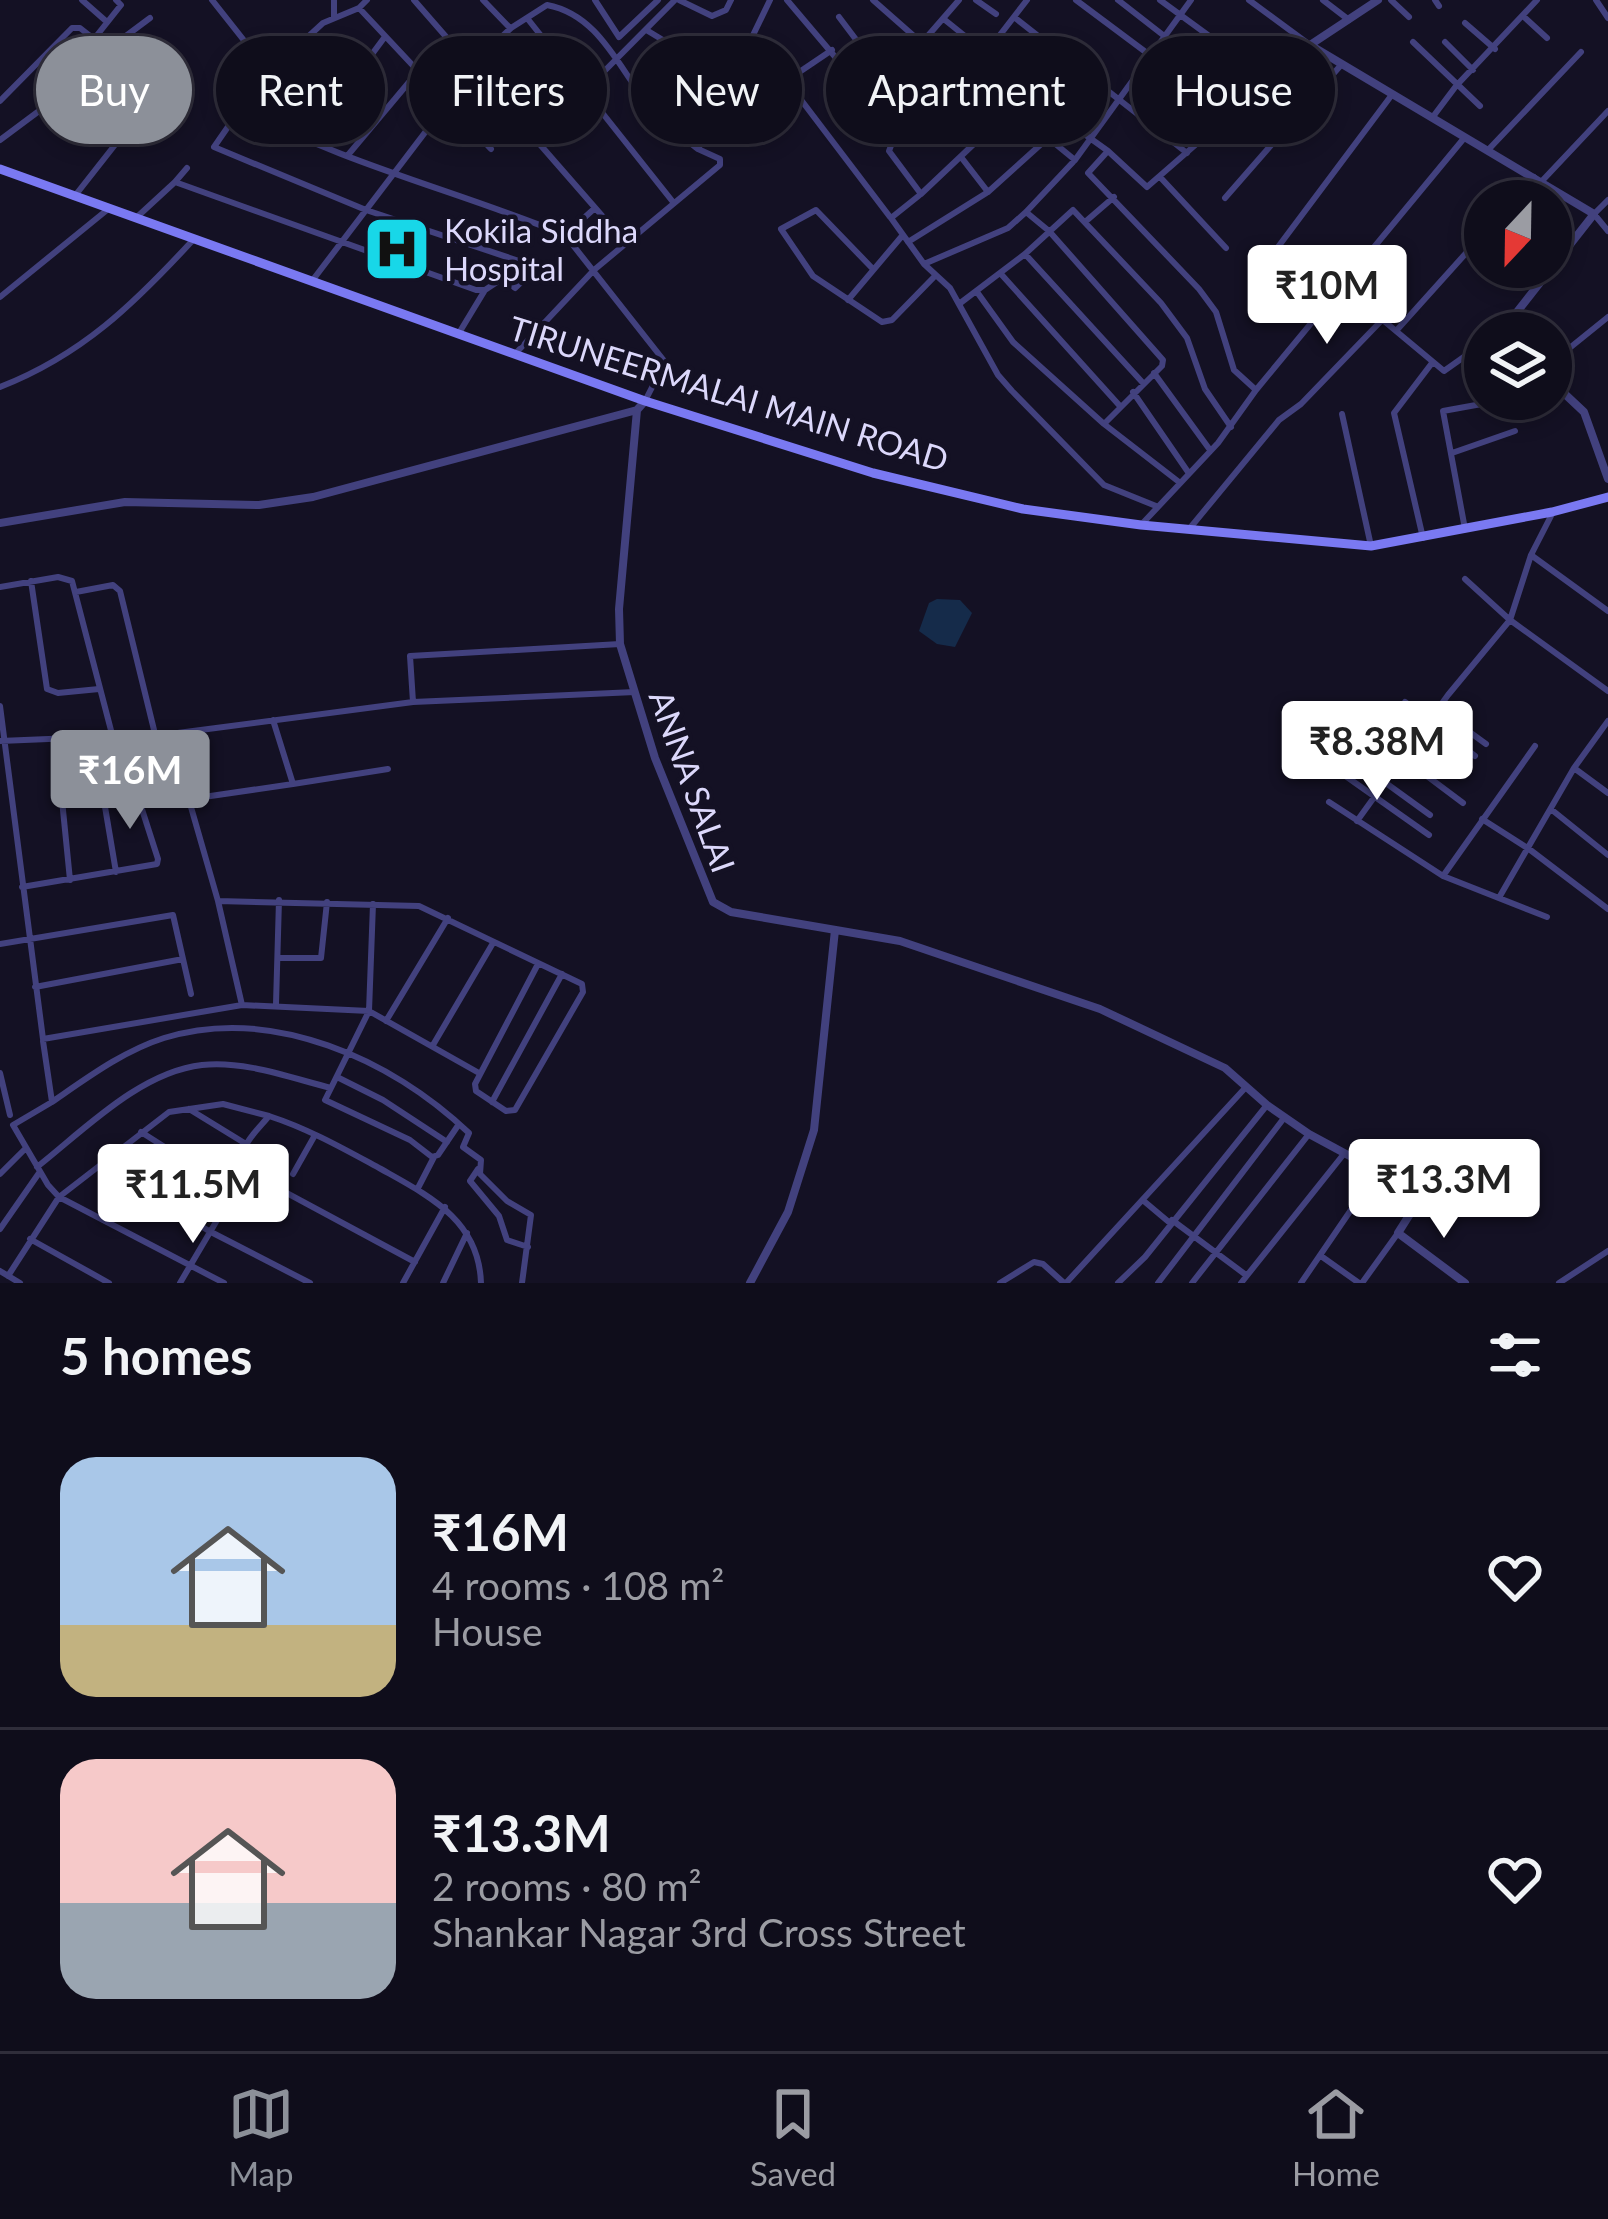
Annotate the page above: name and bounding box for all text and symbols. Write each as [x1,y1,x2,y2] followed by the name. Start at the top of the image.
[36,36,192,144] chip: Buy
[216,36,385,144] chip: Rent
[409,36,607,144] chip: Filters
[631,36,802,144] chip: New
[826,36,1108,144] chip: Apartment
[1132,36,1335,144] chip: House
[1464,180,1572,288] north arrow
[1464,180,1572,420] map controls
[444,210,638,288] place label: Kokila Siddha Hospital
[362,214,432,284] hospital icon: Kokila Siddha Hospital
[1256,245,1398,347] pin: ₹10M
[1275,261,1379,307] text: ₹10M
[505,307,953,479] street label: TIRUNEERMALAI MAIN ROAD
[1464,312,1572,420] button: layers
[642,685,744,877] street label: ANNA SALAI
[1279,701,1475,803] pin: ₹8.38M
[1309,717,1445,763] text: ₹8.38M
[59,730,201,832] pin: ₹16M
[78,746,182,792] text: ₹16M
[1346,1139,1542,1241] pin: ₹13.3M
[95,1144,291,1246] pin: ₹11.5M
[1376,1155,1512,1201] text: ₹13.3M
[125,1160,261,1206] text: ₹11.5M
[1482,1322,1548,1388] icon: filters
[60,1325,252,1386] text: 5 homes
[432,1501,569,1562] text: ₹16M
[156,1505,300,1649] icon: home
[1482,1544,1548,1610] icon: heart
[432,1562,724,1608] text: 4 rooms · 108 m²
[432,1608,543,1654] text: House
[432,1802,611,1863] text: ₹13.3M
[156,1807,300,1951] icon: home
[1482,1846,1548,1912] icon: heart
[432,1863,702,1909] text: 2 rooms · 80 m²
[432,1909,966,1955] text: Shankar Nagar 3rd Cross Street
[228,2081,294,2193] tab: Map
[750,2081,836,2193] tab: Saved
[1292,2081,1380,2193] tab: Home

